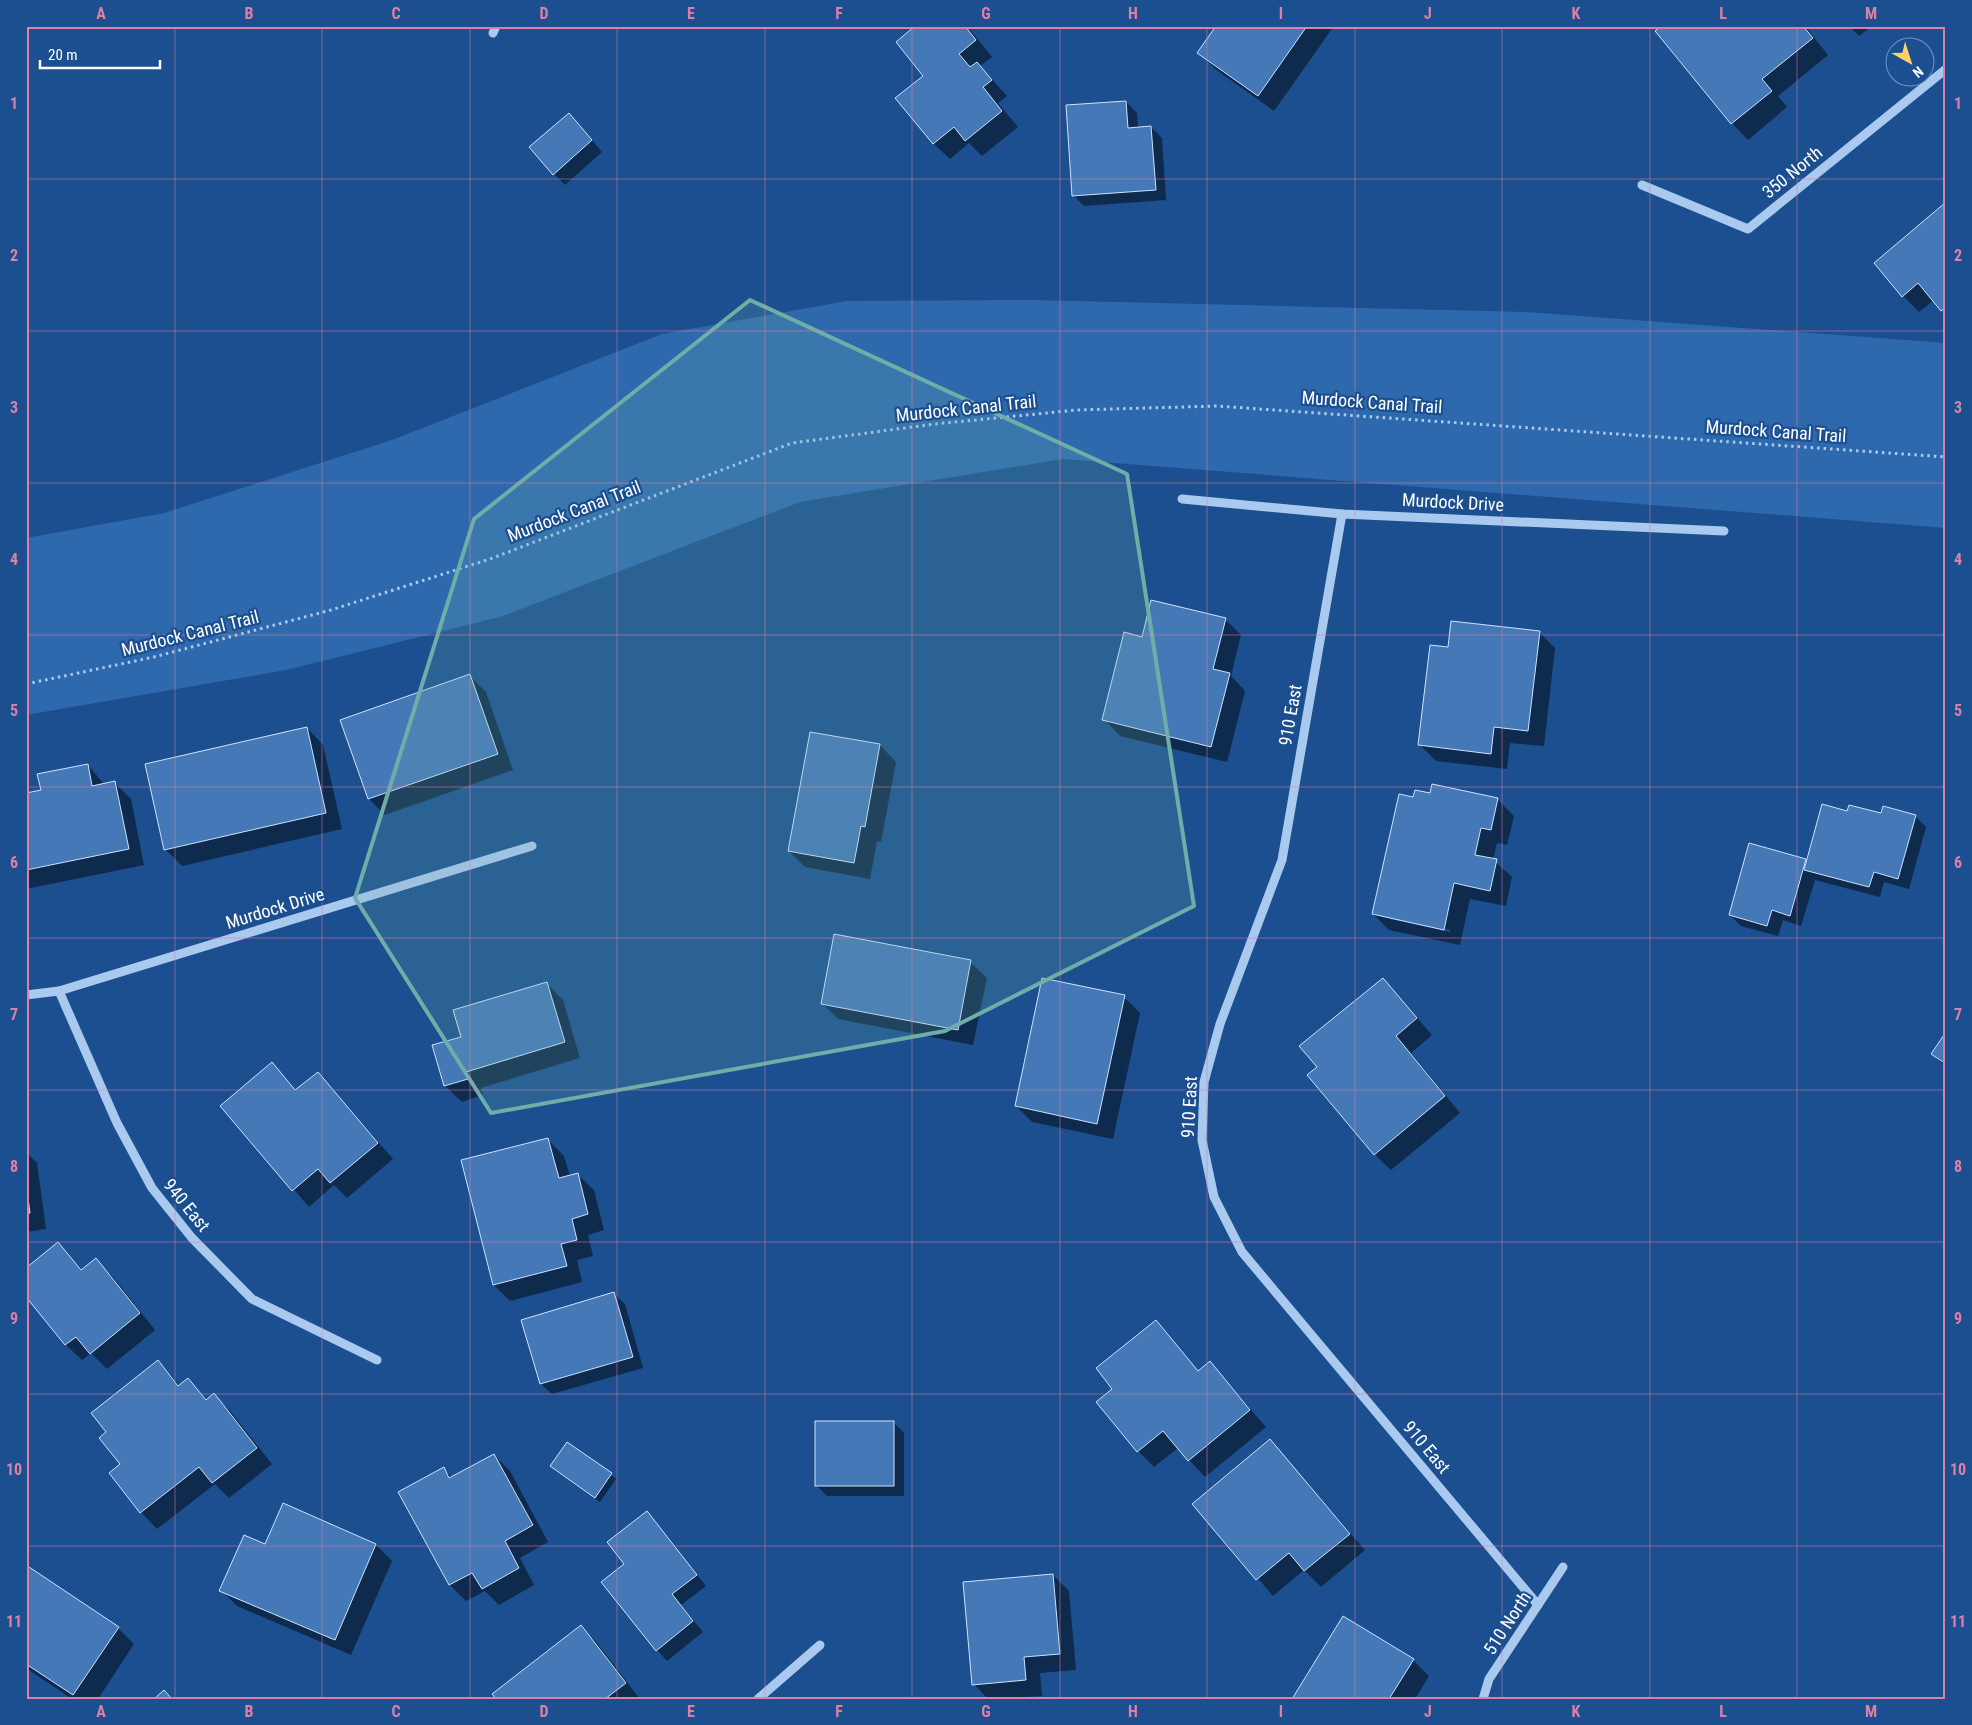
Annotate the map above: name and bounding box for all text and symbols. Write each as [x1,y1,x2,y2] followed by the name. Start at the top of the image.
[96,4,106,23] text: A
[245,4,254,23] text: B
[391,4,401,23] text: C
[539,4,549,23] text: D
[687,4,695,23] text: E
[835,4,843,23] text: F
[981,4,991,23] text: G
[1128,4,1138,23] text: H
[1279,4,1283,23] text: I
[1424,4,1432,23] text: J
[1572,4,1581,23] text: K
[1719,4,1727,23] text: L
[1865,4,1877,23] text: M
[40,38,160,70] scale bar
[1884,38,1934,88] north arrow
[48,46,78,64] text: 20 m
[1910,63,1927,81] text: N
[10,94,18,113] text: 1
[1954,94,1962,113] text: 1
[1758,142,1826,202] street label: 350 North
[10,246,18,265] text: 2
[1954,246,1962,265] text: 2
[1301,387,1443,417] street label: Murdock Canal Trail
[895,390,1037,426] street label: Murdock Canal Trail
[10,398,18,417] text: 3
[1954,398,1962,417] text: 3
[1705,416,1847,446] street label: Murdock Canal Trail
[504,476,644,546] street label: Murdock Canal Trail
[1401,489,1505,515] street label: Murdock Drive
[10,550,18,569] text: 4
[1954,550,1962,569] text: 4
[119,606,261,660] street label: Murdock Canal Trail
[1274,683,1306,747] street label: 910 East
[10,701,18,720] text: 5
[1954,701,1962,720] text: 5
[10,853,18,872] text: 6
[1954,853,1962,872] text: 6
[223,883,327,933] street label: Murdock Drive
[10,1005,18,1024] text: 7
[1954,1005,1962,1024] text: 7
[1177,1076,1201,1138] street label: 910 East
[10,1157,18,1176] text: 8
[1954,1157,1962,1176] text: 8
[159,1174,215,1236] street label: 940 East
[10,1309,18,1328] text: 9
[1954,1309,1962,1328] text: 9
[1399,1417,1455,1477] street label: 910 East
[6,1460,22,1479] text: 10
[1950,1460,1966,1479] text: 10
[1479,1588,1535,1658] street label: 510 North
[6,1612,22,1631] text: 11
[1950,1612,1966,1631] text: 11
[96,1702,106,1721] text: A
[245,1702,254,1721] text: B
[391,1702,401,1721] text: C
[539,1702,549,1721] text: D
[687,1702,695,1721] text: E
[835,1702,843,1721] text: F
[981,1702,991,1721] text: G
[1128,1702,1138,1721] text: H
[1279,1702,1283,1721] text: I
[1424,1702,1432,1721] text: J
[1572,1702,1581,1721] text: K
[1719,1702,1727,1721] text: L
[1865,1702,1877,1721] text: M

